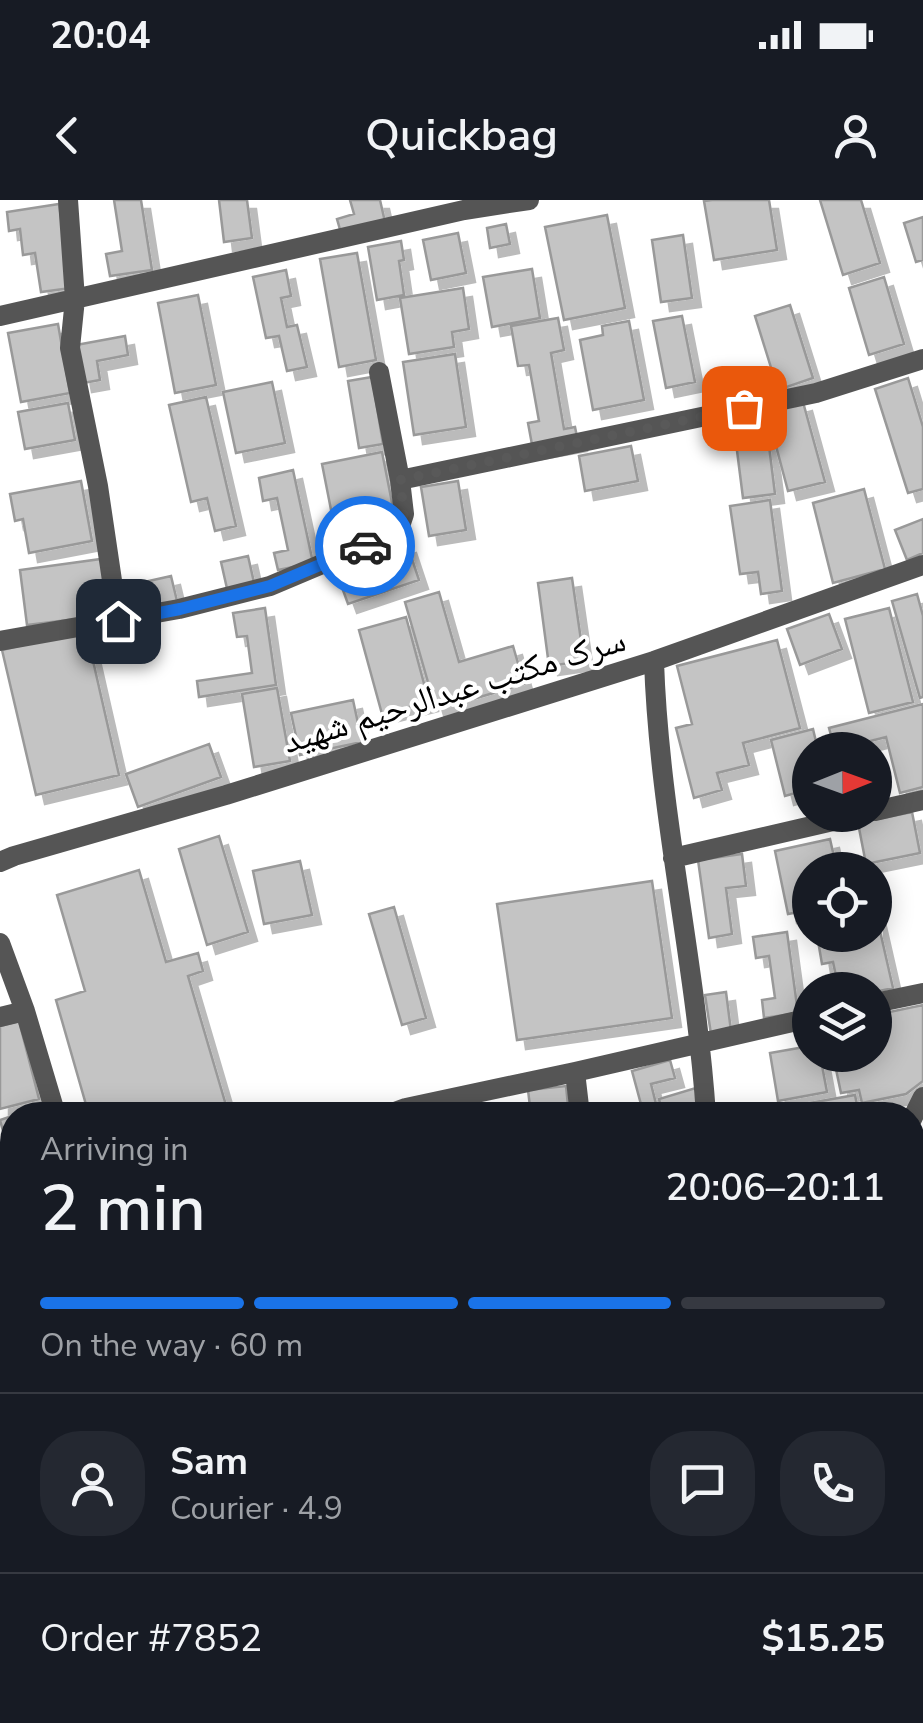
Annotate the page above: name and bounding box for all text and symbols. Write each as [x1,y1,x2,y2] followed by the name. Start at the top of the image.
[50,10,151,61] text: 20:04
[365,105,558,166] text: Quickbag
[40,108,95,163] icon: back
[828,108,883,163] icon: person
[702,366,787,451] pin
[717,381,772,436] icon: bag
[315,496,415,596] courier
[338,519,393,574] icon: car
[76,579,161,664] pin
[91,594,146,649] icon: home
[277,616,631,765] street label: سرک مکتب عبدالرحیم شهید
[792,732,892,832] north arrow
[792,732,892,1072] map controls
[792,852,892,952] button: locate
[792,972,892,1072] button: layers
[40,1128,188,1171] text: Arriving in
[666,1162,885,1213] text: 20:06–20:11
[40,1164,206,1253] text: 2 min
[40,1324,303,1367] text: On the way · 60 m
[40,1431,145,1536] button: person
[650,1431,755,1536] button: chat
[780,1431,885,1536] button: phone
[170,1436,248,1487] text: Sam
[170,1487,343,1530] text: Courier · 4.9
[40,1613,262,1664] text: Order #7852
[762,1613,885,1664] text: $15.25

